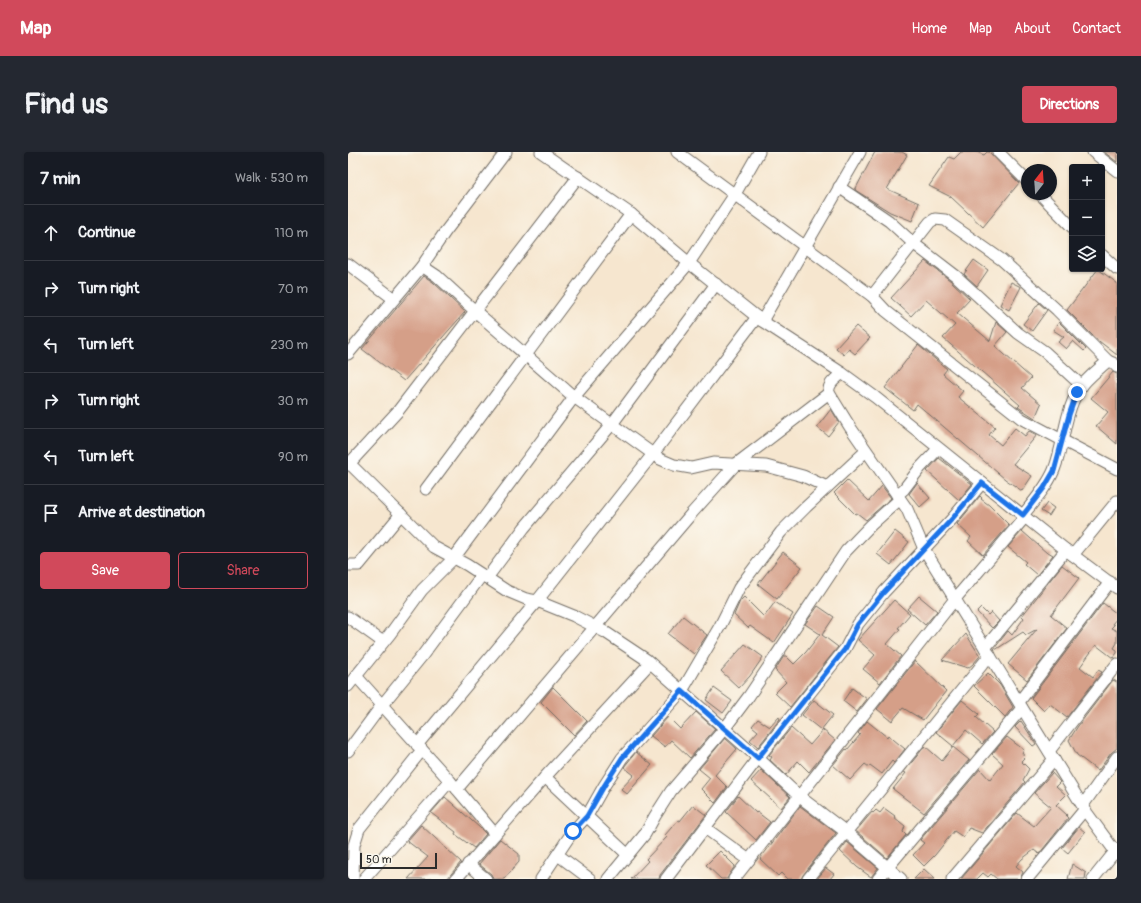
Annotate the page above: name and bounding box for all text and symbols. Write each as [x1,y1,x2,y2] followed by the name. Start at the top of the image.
[20,16,51,40] text: Map
[912,20,947,37] text: Home
[969,20,992,37] text: Map
[1014,20,1050,37] text: About
[1072,20,1121,37] text: Contact
[1022,86,1117,123] button: Directions
[24,87,108,122] text: Find us
[1021,164,1057,200] north arrow
[1069,164,1105,272] map controls
[1069,164,1105,200] button: +
[40,168,80,189] text: 7 min
[235,170,308,186] text: Walk · 530 m
[1069,200,1105,236] button: −
[40,222,62,244] icon: ahead
[78,223,136,242] text: Continue
[275,225,308,241] text: 110 m
[1069,236,1105,272] button: layers
[40,278,62,300] icon: right
[78,279,139,298] text: Turn right
[278,281,308,297] text: 70 m
[40,334,62,356] icon: left
[78,335,134,354] text: Turn left
[271,337,308,353] text: 230 m
[1068,383,1086,401] route end
[40,390,62,412] icon: right
[78,391,139,410] text: Turn right
[278,393,308,409] text: 30 m
[40,446,62,468] icon: left
[78,447,134,466] text: Turn left
[278,449,308,465] text: 90 m
[40,502,62,524] icon: arrive
[78,503,205,522] text: Arrive at destination
[40,552,170,589] button: Save
[178,552,308,589] button: Share
[564,822,582,840] route start
[360,851,437,870] scale bar
[366,853,392,866] text: 50 m

